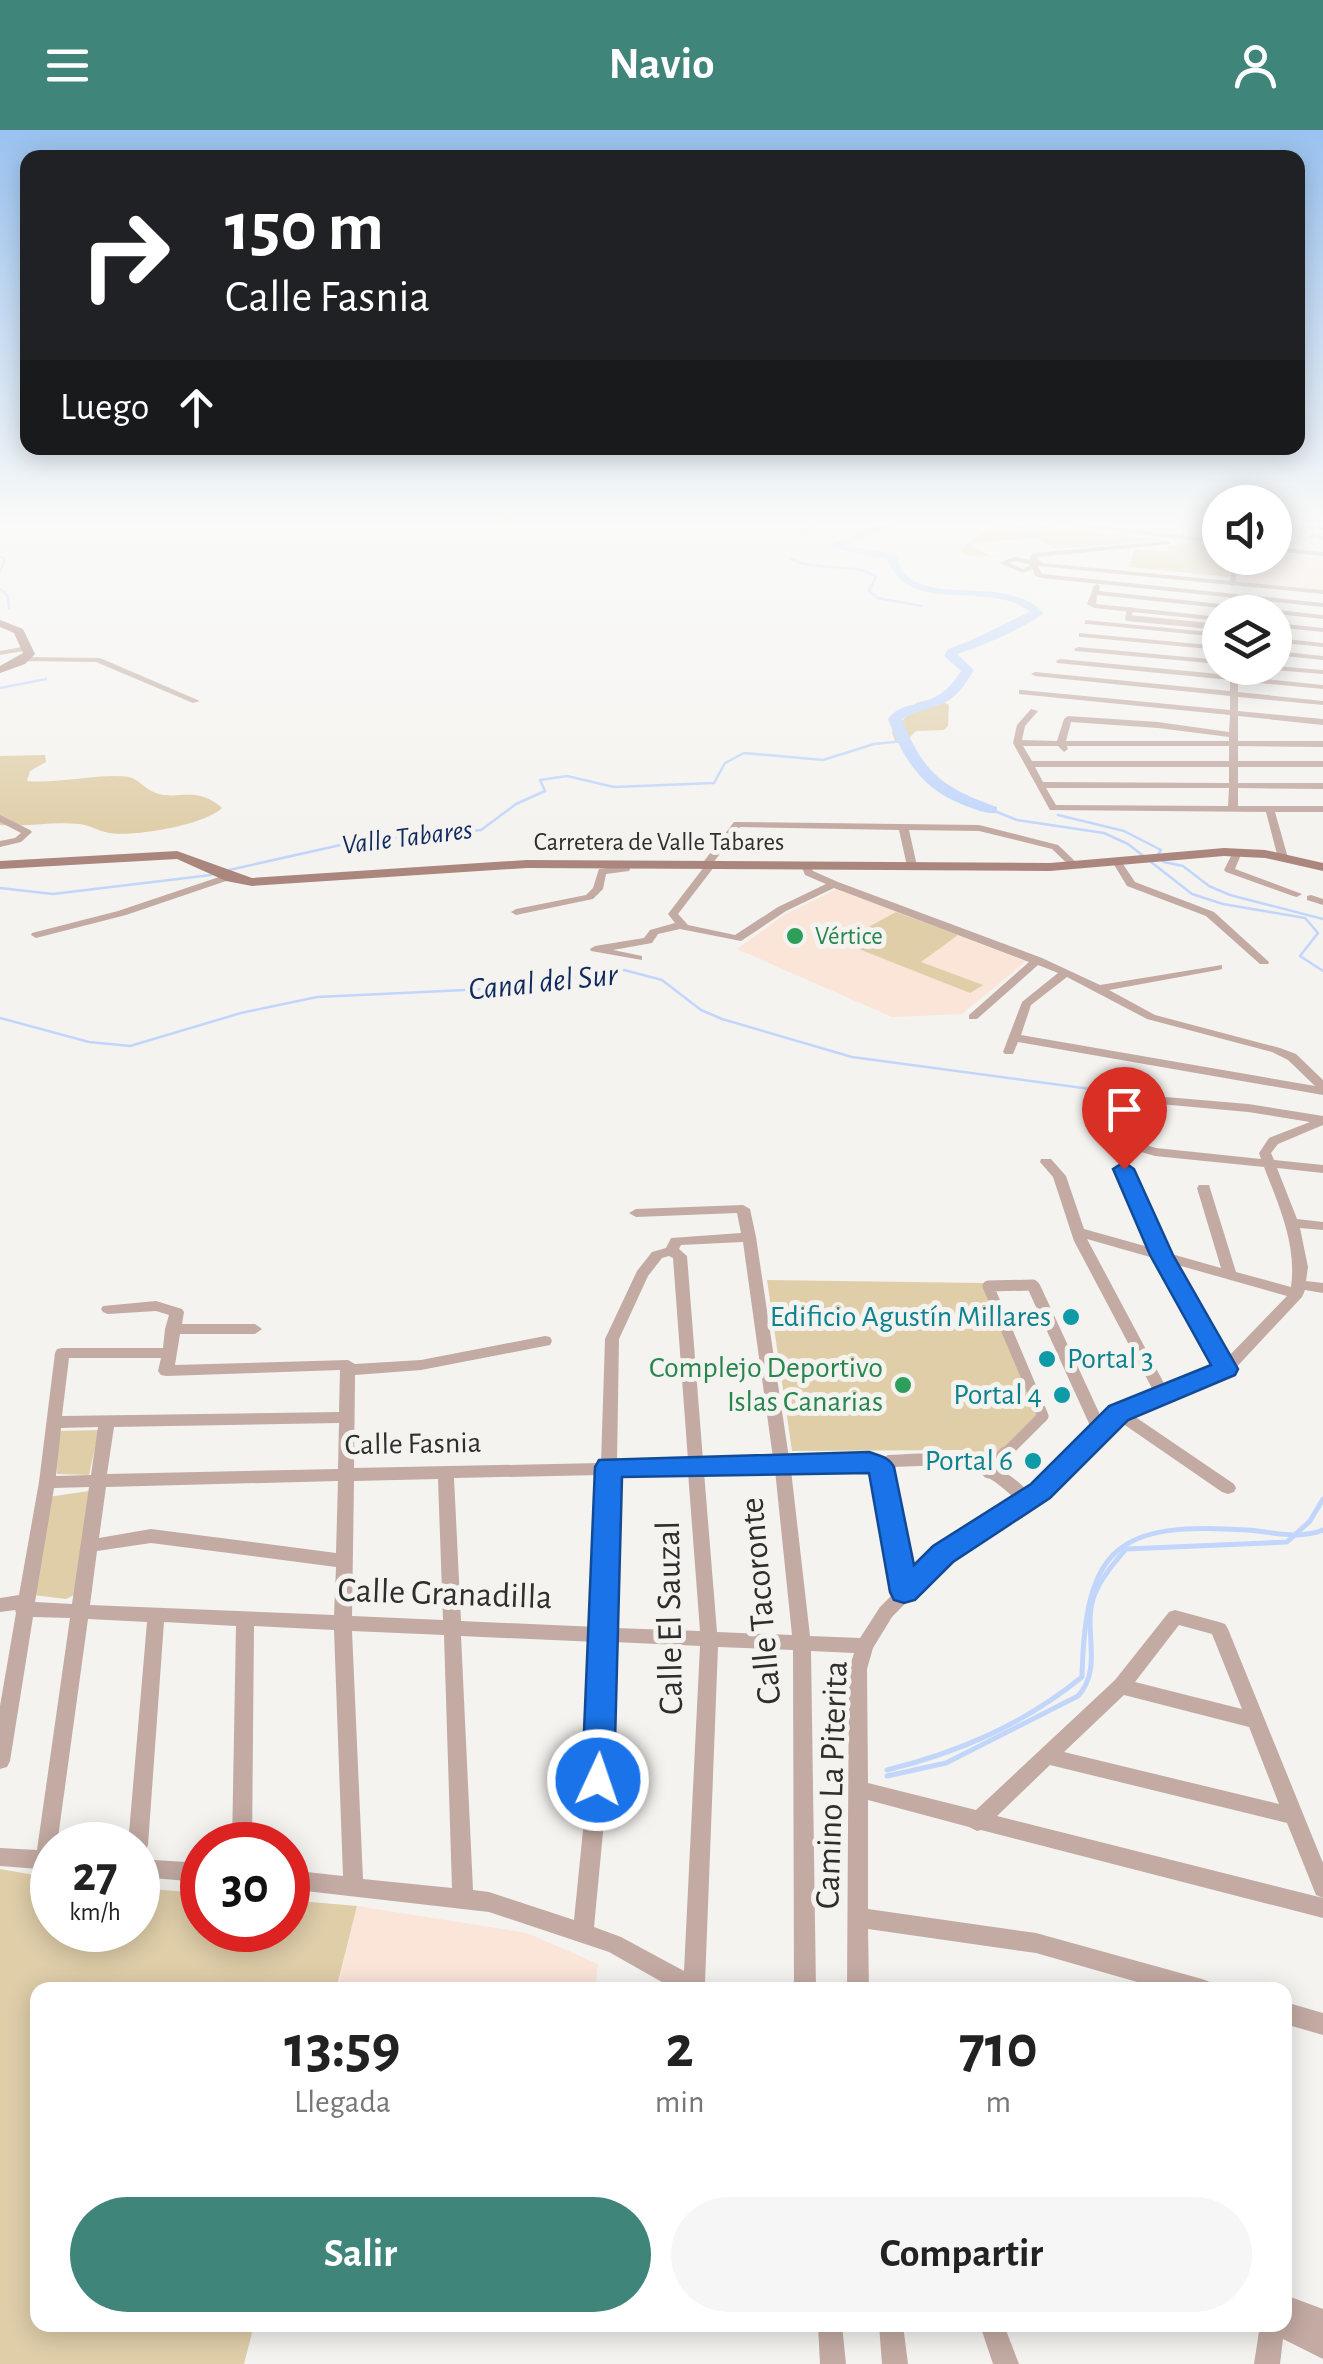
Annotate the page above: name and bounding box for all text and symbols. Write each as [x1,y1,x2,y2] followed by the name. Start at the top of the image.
[40,38,95,93] icon: menu
[1228,38,1283,93] icon: person
[609,42,714,87] text: Navio
[60,190,190,320] icon: right
[225,193,384,263] text: 150 m
[225,275,430,320] text: Calle Fasnia
[169,380,224,435] icon: ahead
[60,389,149,427] text: Luego
[1202,485,1292,685] map controls
[1202,485,1292,575] button: sound
[1202,595,1292,685] button: layers
[340,816,474,860] water label: Valle Tabares
[534,830,784,855] street label: Carretera de Valle Tabares
[815,924,883,949] place label: Vértice
[784,925,806,947] marker: Vértice
[467,958,621,1006] water label: Canal del Sur
[1082,1067,1167,1170] pin
[1097,1082,1152,1137] icon: arrive
[770,1302,1051,1332] place label: Edificio Agustín Millares
[1060,1306,1082,1328] marker: Edificio Agustín Millares
[1067,1344,1154,1374] place label: Portal 3
[1036,1348,1058,1370] marker: Portal 3
[649,1353,883,1417] place label: Complejo Deportivo Islas Canarias
[892,1374,914,1396] marker: Complejo Deportivo Islas Canarias
[953,1380,1042,1410] place label: Portal 4
[1051,1384,1073,1406] marker: Portal 4
[344,1428,482,1460] street label: Calle Fasnia
[925,1446,1013,1476] place label: Portal 6
[1022,1450,1044,1472] marker: Portal 6
[735,1496,787,1706] street label: Calle Tacoronte
[651,1521,689,1715] street label: Calle El Sauzal
[337,1573,553,1615] street label: Calle Granadilla
[810,1660,854,1910] street label: Camino La Piterita
[546,1728,650,1832] position arrow
[180,1822,310,1952] speed limit sign: 30
[72,1850,118,1900] text: 27
[69,1900,121,1925] text: km/h
[284,2018,400,2078] text: 13:59
[666,2018,694,2078] text: 2
[959,2018,1038,2078] text: 710
[294,2086,391,2118] text: Llegada
[655,2086,705,2118] text: min
[985,2086,1011,2118] text: m
[70,2197,651,2312] button: Salir
[671,2197,1252,2312] button: Compartir

